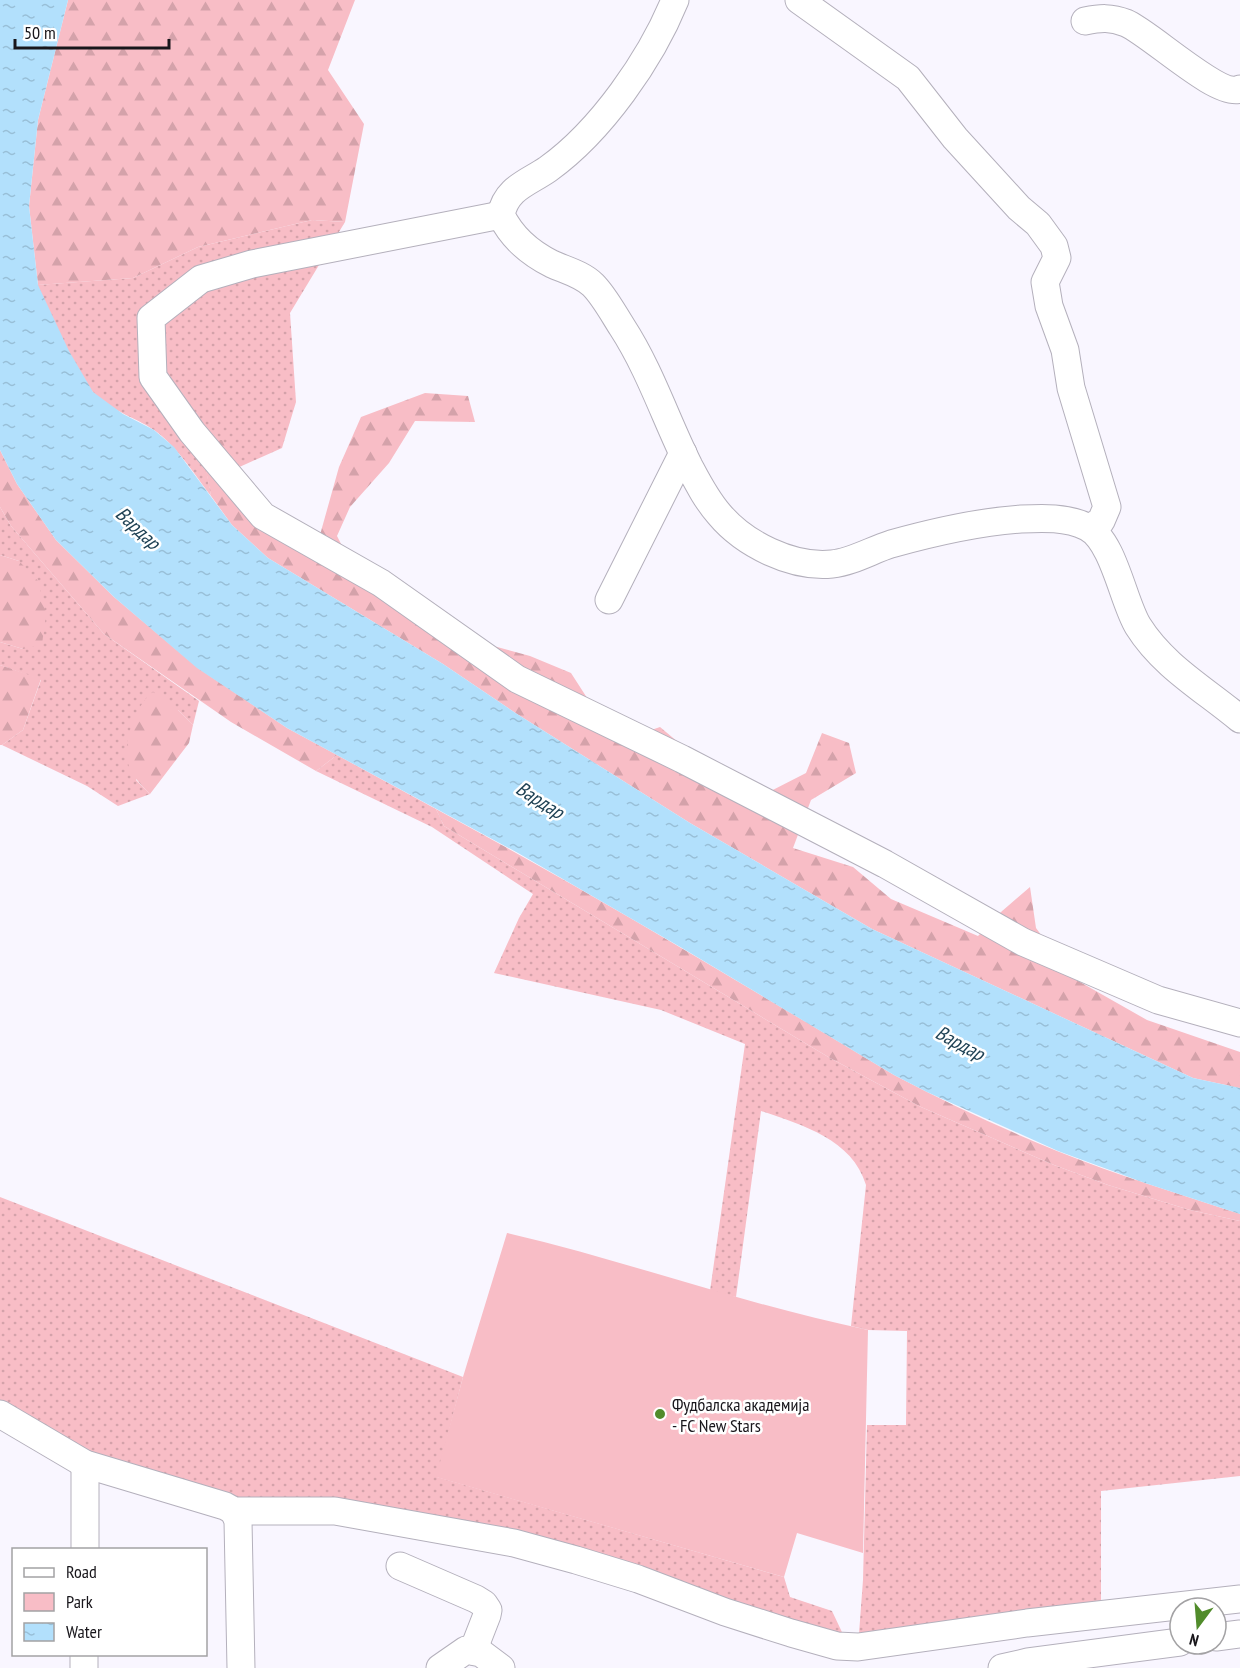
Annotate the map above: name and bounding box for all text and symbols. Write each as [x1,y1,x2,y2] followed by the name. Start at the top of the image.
[15,12,170,50] scale bar
[24,21,56,44] text: 50 m
[110,501,167,556] water label: Вардар
[511,775,570,825] water label: Вардар
[931,1019,990,1067] water label: Вардар
[672,1393,809,1437] place label: Фудбалска академија - FC New Stars
[653,1407,667,1421] marker: Фудбалска академија - FC New Stars
[12,1548,207,1656] legend
[66,1560,97,1583] text: Road
[66,1590,93,1613] text: Park
[1168,1596,1228,1656] north arrow
[66,1620,102,1643] text: Water
[1187,1630,1201,1651] text: N

